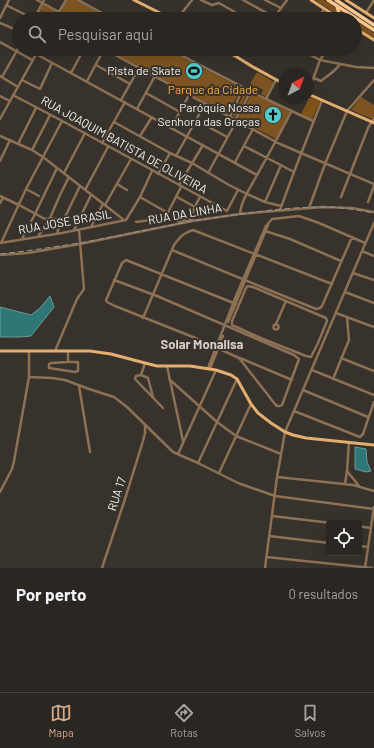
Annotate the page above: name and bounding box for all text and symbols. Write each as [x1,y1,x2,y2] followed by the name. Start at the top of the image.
[12,12,362,56] search box
[26,23,48,45] icon: search
[58,25,153,43] text: Pesquisar aqui
[184,61,204,81] sports icon: Pista de Skate
[107,63,181,77] place label: Pista de Skate
[278,68,314,104] north arrow
[168,82,258,96] park label: Parque da Cidade
[39,92,210,196] street label: RUA JOAQUIM BATISTA DE OLIVEIRA
[158,100,260,128] place label: Paróquia Nossa Senhora das Graças
[263,105,283,125] church icon: Paróquia Nossa Senhora das Graças
[147,200,223,226] street label: RUA DA LINHA
[17,206,113,236] street label: RUA JOSE BRASIL
[161,336,244,352] district label: Solar Monalisa
[104,475,128,512] street label: RUA 17
[326,520,362,556] map controls
[326,520,362,556] button: locate
[16,584,86,604] text: Por perto
[289,586,358,602] text: 0 resultados
[48,702,74,739] tab: Mapa
[170,702,198,739] tab: Rotas
[295,702,326,739] tab: Salvos

